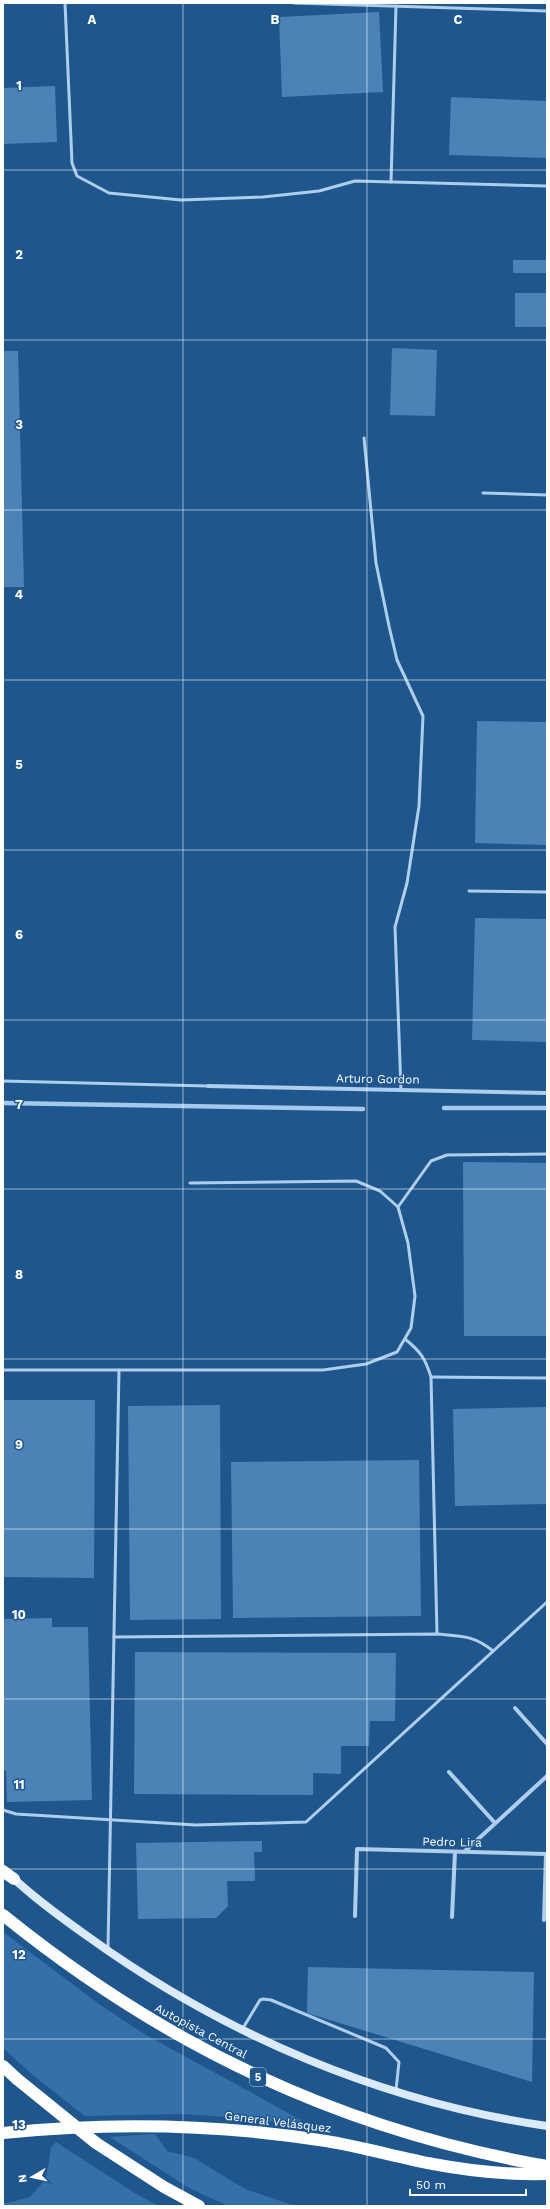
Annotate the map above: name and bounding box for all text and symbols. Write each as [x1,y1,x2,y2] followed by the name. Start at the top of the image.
[88,12,97,27] text: A
[271,12,280,27] text: B
[454,12,463,27] text: C
[16,78,22,93] text: 1
[15,247,23,262] text: 2
[15,417,23,432] text: 3
[15,587,24,602] text: 4
[15,757,23,772] text: 5
[15,927,23,942] text: 6
[336,1071,420,1087] street label: Arturo Gordon
[15,1097,23,1112] text: 7
[15,1267,23,1282] text: 8
[15,1437,23,1452] text: 9
[12,1607,26,1622] text: 10
[13,1777,25,1792] text: 11
[422,1834,482,1850] street label: Pedro Lira
[12,1947,26,1962] text: 12
[152,2001,250,2061] street label: Autopista Central
[250,2068,266,2086] road number: 5
[224,2108,332,2136] street label: General Velásquez
[12,2117,26,2132] text: 13
[12,2157,52,2197] north arrow
[410,2171,526,2197] scale bar
[16,2173,30,2184] text: N
[416,2178,446,2192] text: 50 m

